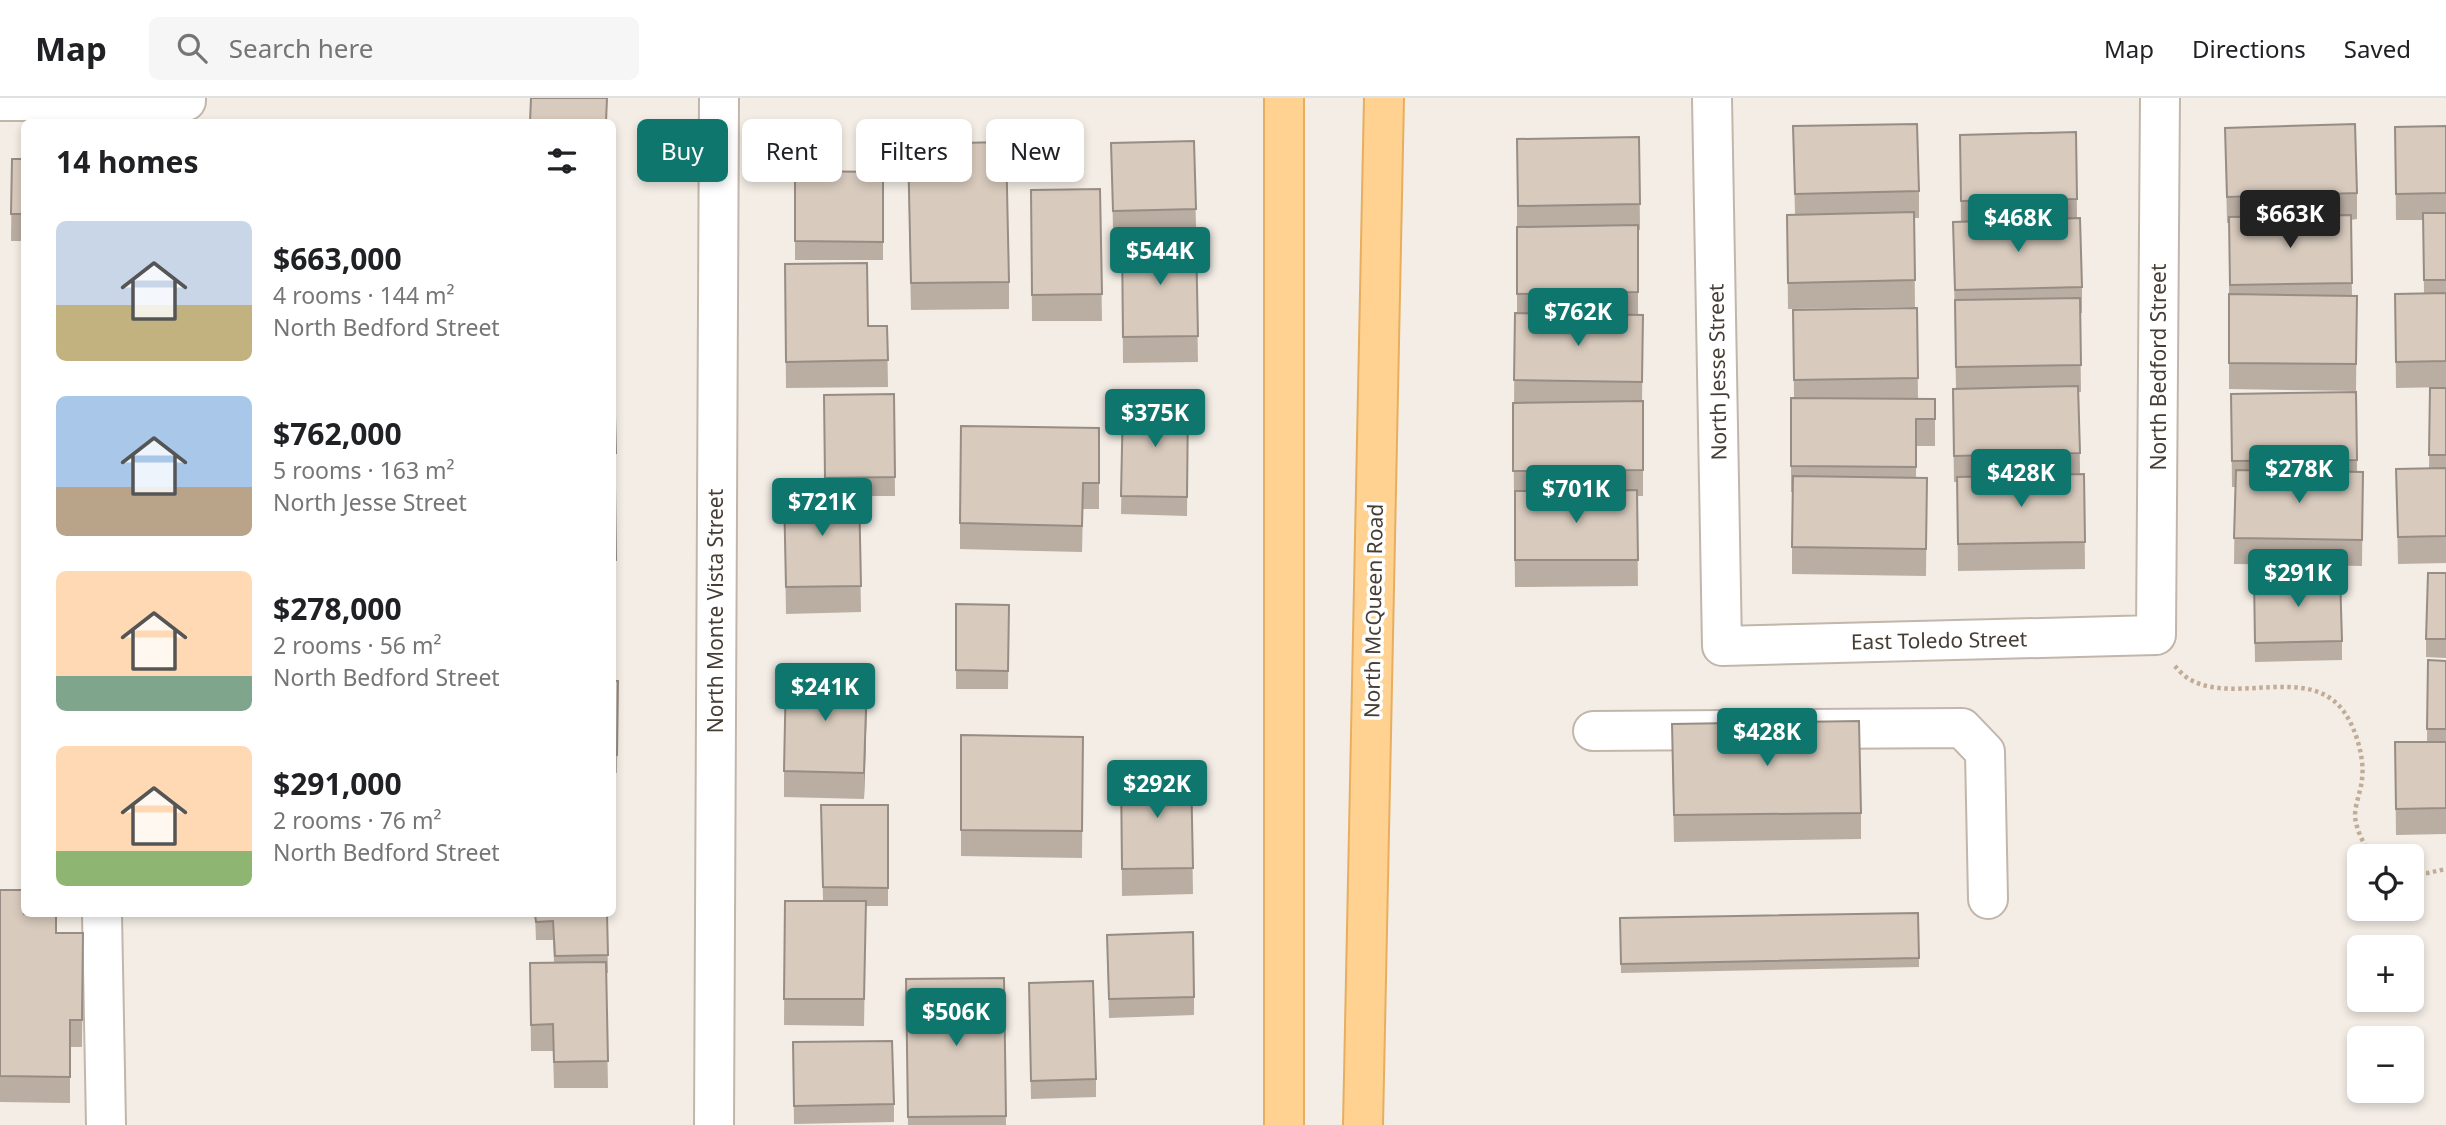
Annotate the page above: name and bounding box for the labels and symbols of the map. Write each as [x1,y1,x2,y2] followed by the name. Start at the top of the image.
[2241,190,2339,250] pin: $663K
[1969,194,2067,254] pin: $468K
[1111,228,1209,287] pin: $544K
[2144,263,2172,470] street label: North Bedford Street
[1701,283,1733,461] street label: North Jesse Street
[1529,288,1627,348] pin: $762K
[1106,390,1204,449] pin: $375K
[2250,446,2348,505] pin: $278K
[1972,450,2070,509] pin: $428K
[1527,466,1625,525] pin: $701K
[773,478,871,538] pin: $721K
[701,488,729,733] street label: North Monte Vista Street
[1357,504,1389,718] street label: North McQueen Road
[2249,550,2347,609] pin: $291K
[1851,624,2028,656] street label: East Toledo Street
[776,664,874,723] pin: $241K
[1718,708,1816,768] pin: $428K
[1108,760,1206,820] pin: $292K
[907,988,1005,1048] pin: $506K

